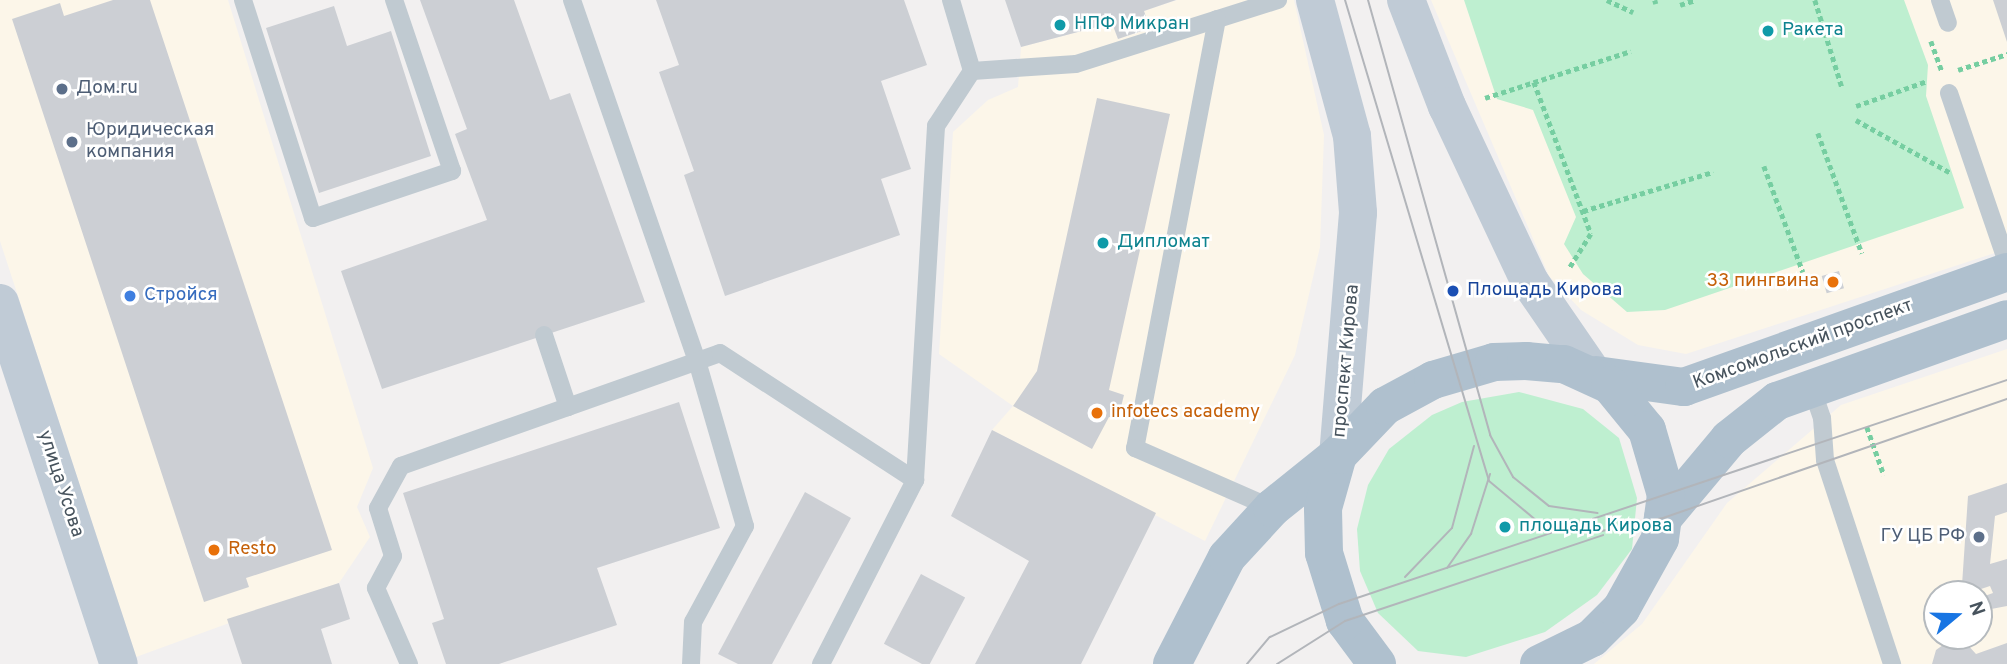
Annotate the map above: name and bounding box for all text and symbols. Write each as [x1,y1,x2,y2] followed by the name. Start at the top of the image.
[1074,14,1189,36] place label: НПФ Микран
[1052,17,1068,33] marker: НПФ Микран
[1782,20,1843,42] place label: Ракета
[1760,23,1776,39] marker: Ракета
[76,78,138,100] place label: Дом.ru
[54,81,70,97] marker: Дом.ru
[86,120,214,164] place label: Юридическая компания
[64,134,80,150] marker: Юридическая компания
[1117,232,1210,254] place label: Дипломат
[1095,235,1111,251] marker: Дипломат
[1707,271,1819,293] place label: 33 пингвина
[1825,274,1841,290] marker: 33 пингвина
[1467,280,1622,302] place label: Площадь Кирова
[1329,283,1365,439] street label: проспект Кирова
[1445,283,1461,299] marker: Площадь Кирова
[144,285,218,307] place label: Стройся
[122,288,138,304] marker: Стройся
[1690,295,1916,395] street label: Комсомольский проспект
[1111,402,1260,424] place label: infotecs academy
[1089,405,1105,421] marker: infotecs academy
[32,428,88,540] street label: улица Усова
[1519,516,1672,538] place label: площадь Кирова
[1497,519,1513,535] marker: площадь Кирова
[1880,526,1965,548] place label: ГУ ЦБ РФ
[1971,529,1987,545] marker: ГУ ЦБ РФ
[228,539,277,561] place label: Resto
[206,542,222,558] marker: Resto
[1923,580,1993,650] north arrow
[1962,598,1990,619] text: N

